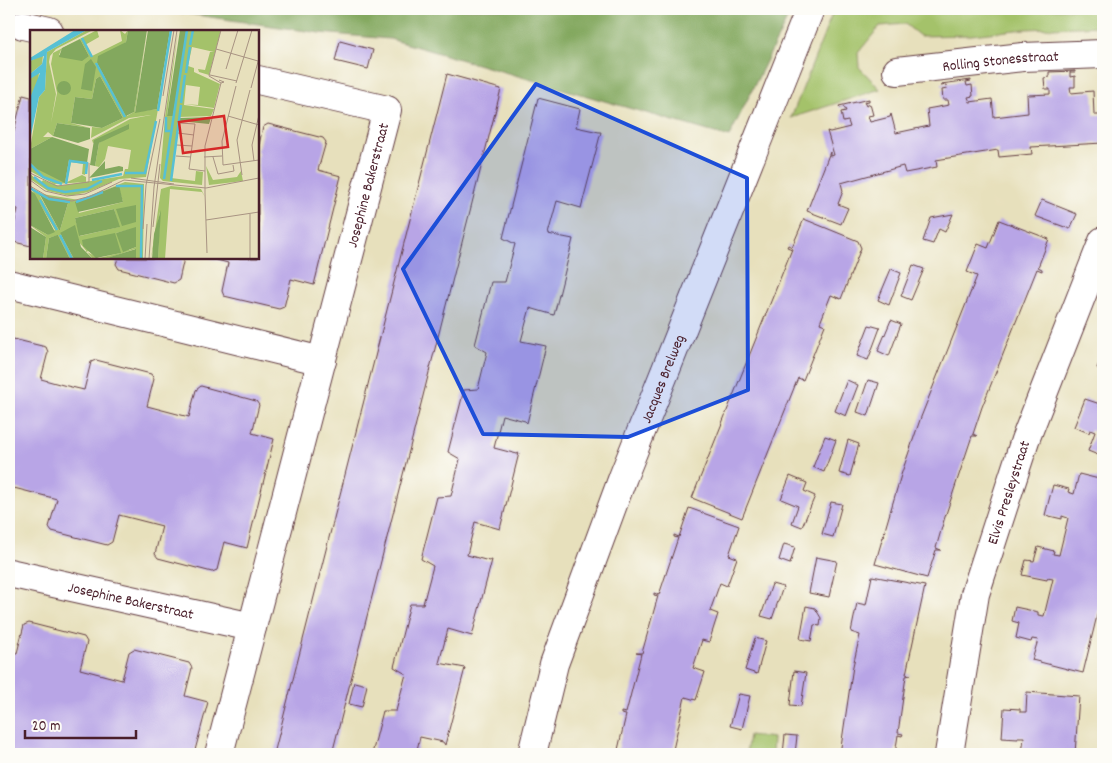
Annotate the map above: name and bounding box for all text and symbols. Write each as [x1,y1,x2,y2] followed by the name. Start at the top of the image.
[30,30,259,259] inset map
[941,47,1059,79] street label: Rolling Stonesstraat
[343,120,396,250] street label: Josephine Bakerstraat
[637,332,692,427] street label: Jacques Brelweg
[983,438,1037,548] street label: Elvis Presleystraat
[66,577,196,627] street label: Josephine Bakerstraat
[25,708,136,740] scale bar
[32,716,60,738] text: 20 m

